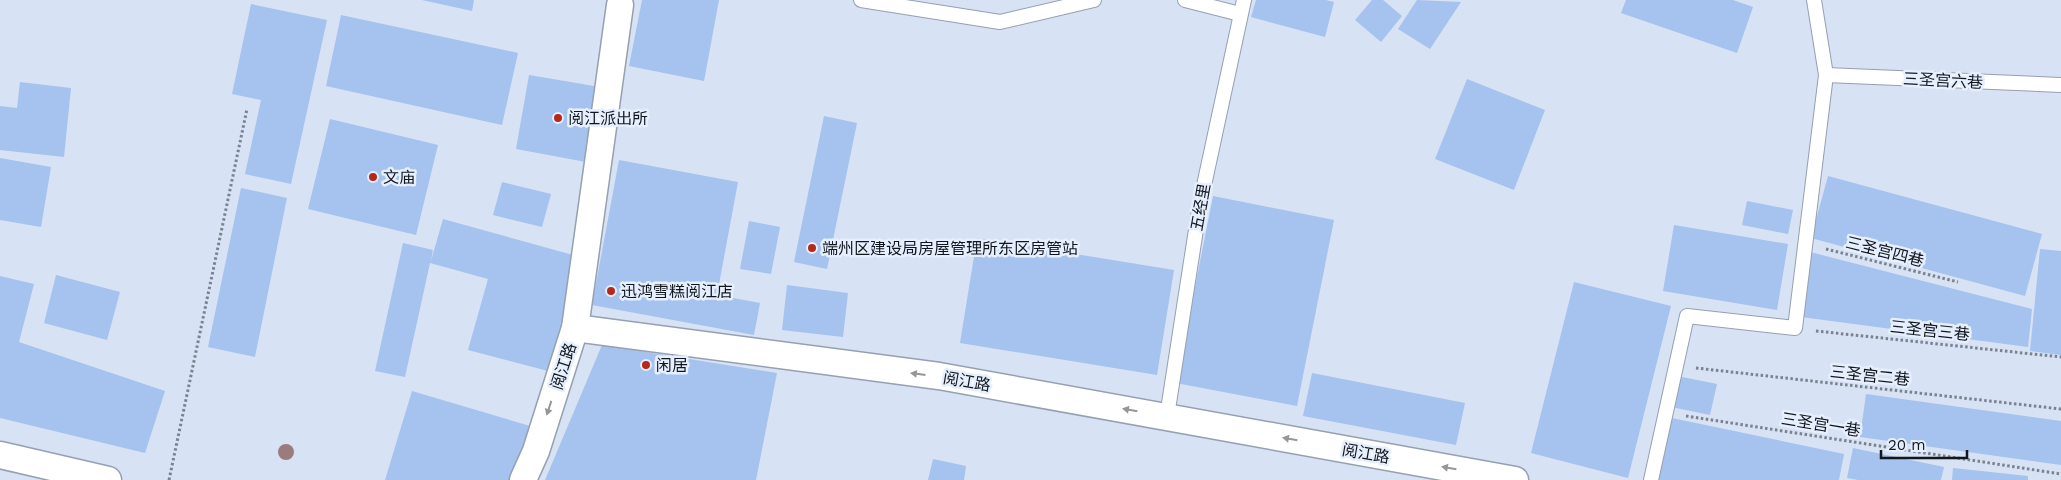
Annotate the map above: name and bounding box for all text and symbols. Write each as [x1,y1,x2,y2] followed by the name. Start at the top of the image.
[1903,69,1983,92] street label: 三圣宫六巷
[568,109,648,128] place label: 阅江派出所
[552,112,564,124] marker: 阅江派出所
[383,168,415,187] place label: 文庙
[367,171,379,183] marker: 文庙
[1187,182,1214,232] street label: 五经里
[1844,233,1926,270] street label: 三圣宫四巷
[822,239,1078,258] place label: 端州区建设局房屋管理所东区房管站
[806,242,818,254] marker: 端州区建设局房屋管理所东区房管站
[621,282,733,301] place label: 迅鸿雪糕阅江店
[605,285,617,297] marker: 迅鸿雪糕阅江店
[1889,317,1971,344] street label: 三圣宫三巷
[547,340,580,392] street label: 阅江路
[656,356,688,375] place label: 闲居
[640,359,652,371] marker: 闲居
[1829,362,1911,389] street label: 三圣宫二巷
[942,368,992,395] street label: 阅江路
[910,369,926,377] one-way arrow
[545,401,553,416] one-way arrow
[1122,406,1137,414] one-way arrow
[1780,409,1862,440] street label: 三圣宫一巷
[1881,428,1967,460] scale bar
[1282,435,1297,443] one-way arrow
[1888,436,1926,454] text: 20 m
[1341,440,1391,467] street label: 阅江路
[1441,464,1457,472] one-way arrow

